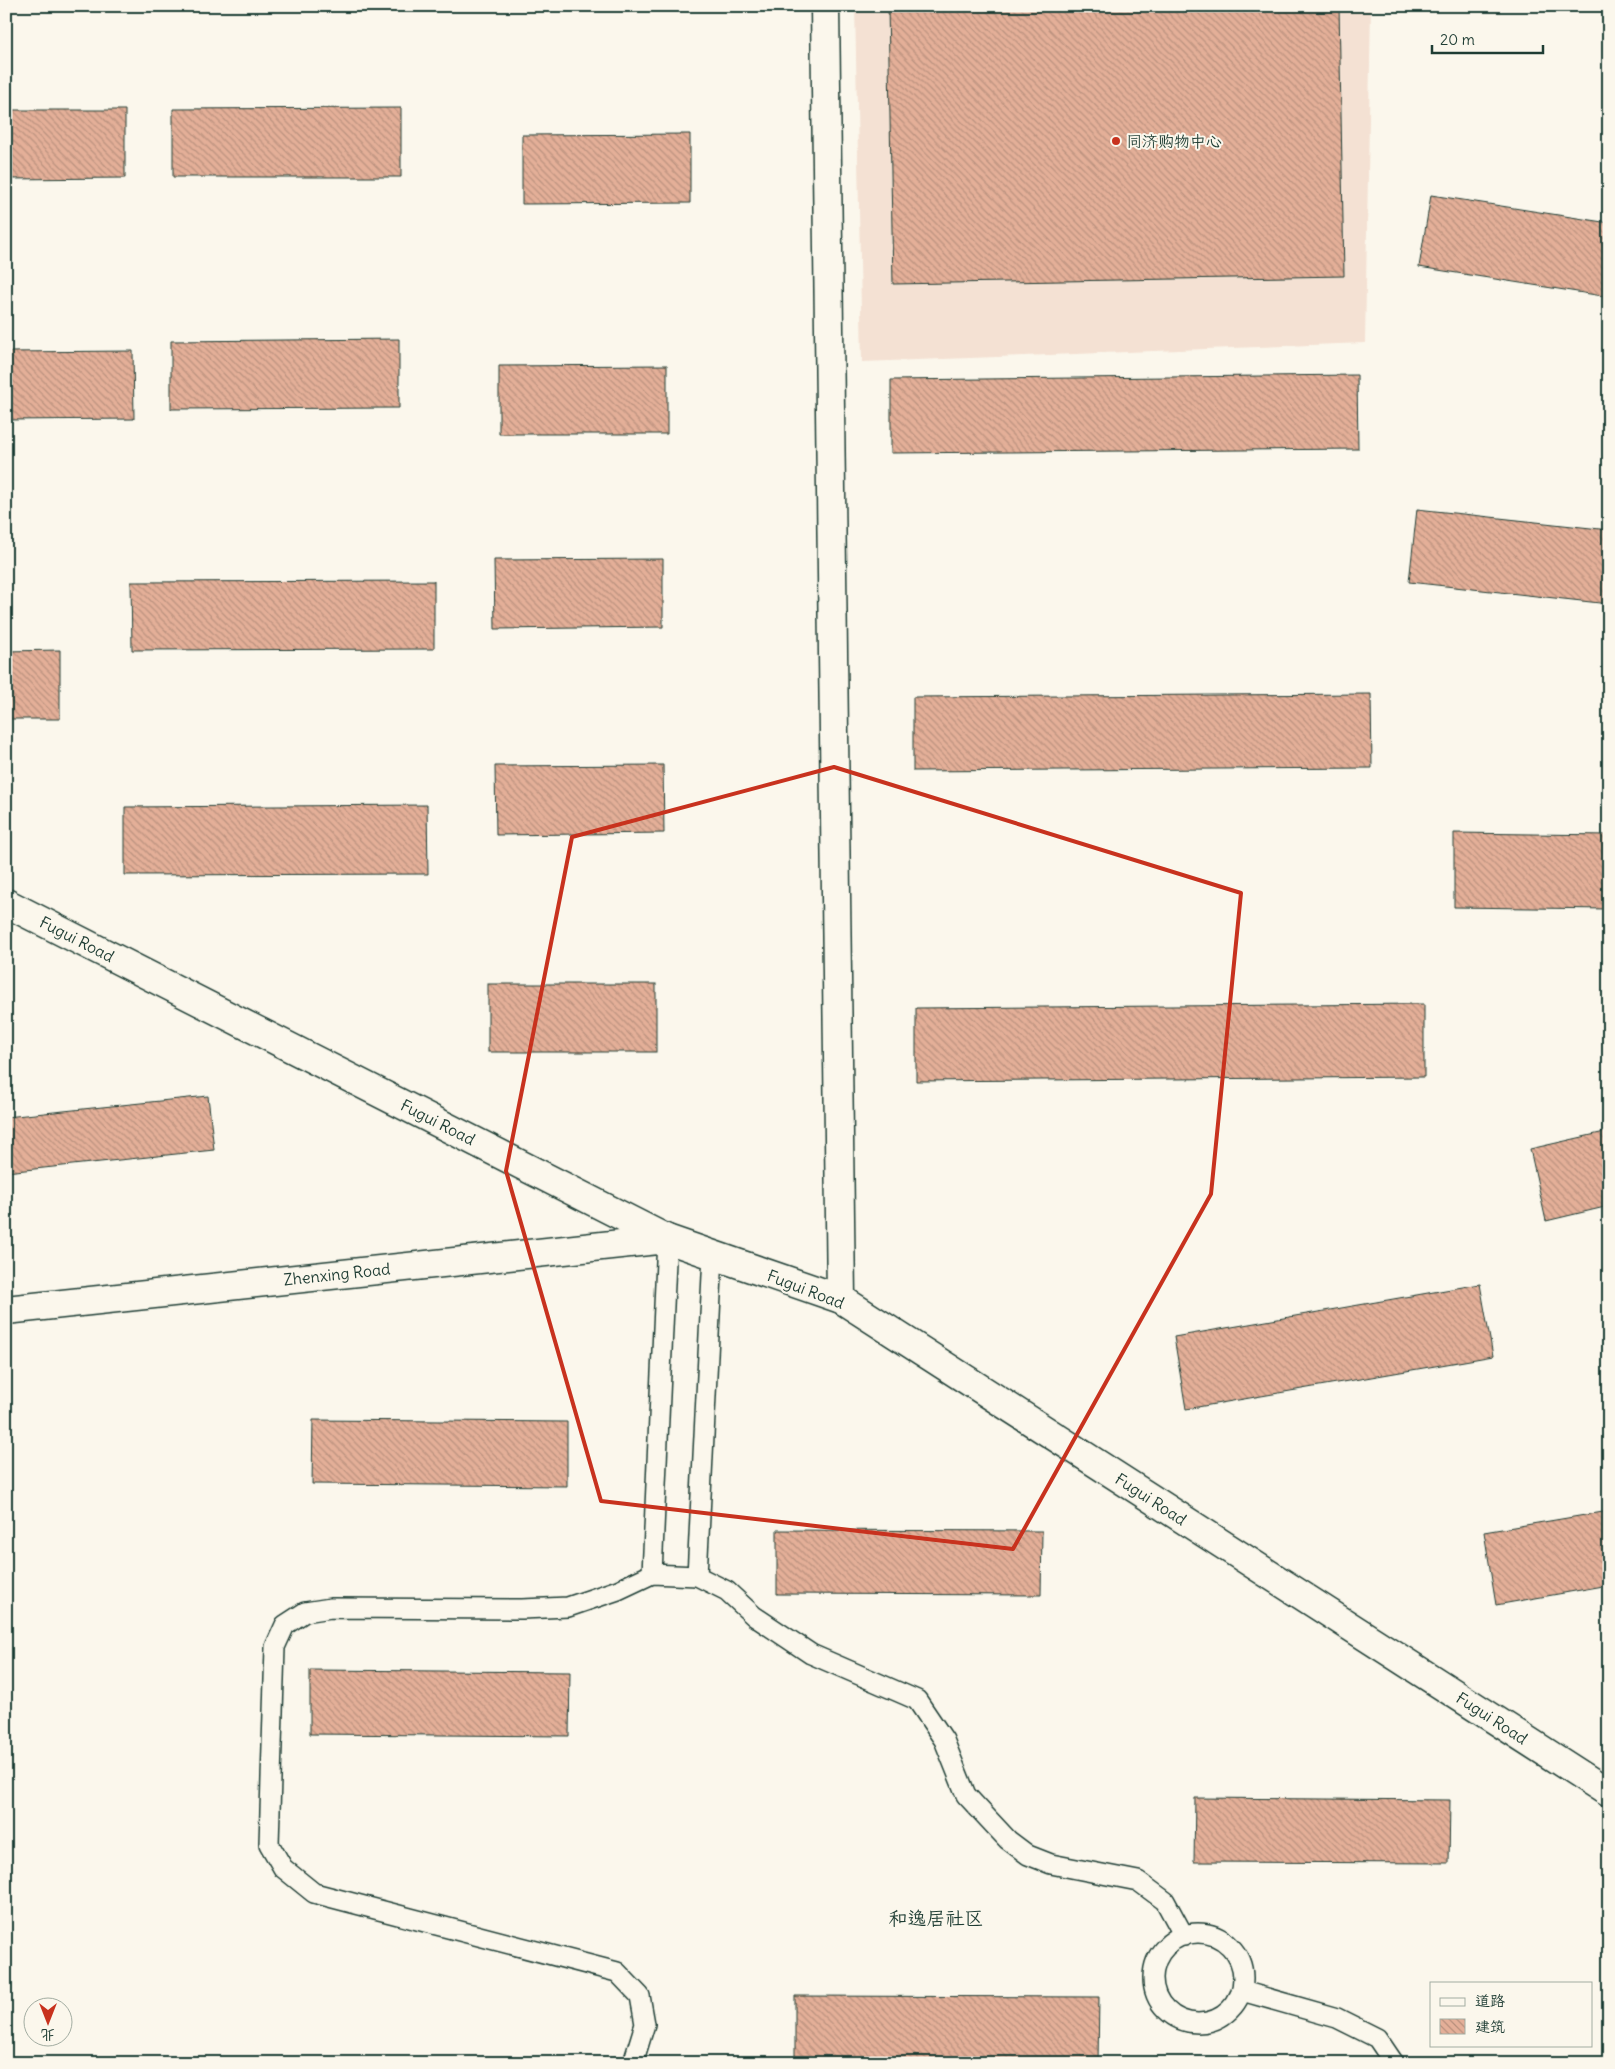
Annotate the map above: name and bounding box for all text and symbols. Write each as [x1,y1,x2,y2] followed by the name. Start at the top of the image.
[1432,22,1544,54] scale bar
[1440,30,1475,49] text: 20 m
[1126,131,1222,151] place label: 同济购物中心
[1110,135,1122,147] marker: 同济购物中心
[36,912,118,966] street label: Fugui Road
[397,1095,479,1149] street label: Fugui Road
[283,1258,391,1290] street label: Zhenxing Road
[765,1265,847,1313] street label: Fugui Road
[1112,1469,1190,1529] street label: Fugui Road
[1453,1688,1531,1748] street label: Fugui Road
[888,1906,984,1930] district label: 和逸居社区
[1430,1982,1592,2046] legend
[1475,1991,1505,2010] text: 道路
[22,1996,72,2046] north arrow
[1475,2017,1505,2036] text: 建筑
[41,2026,55,2044] text: 北

